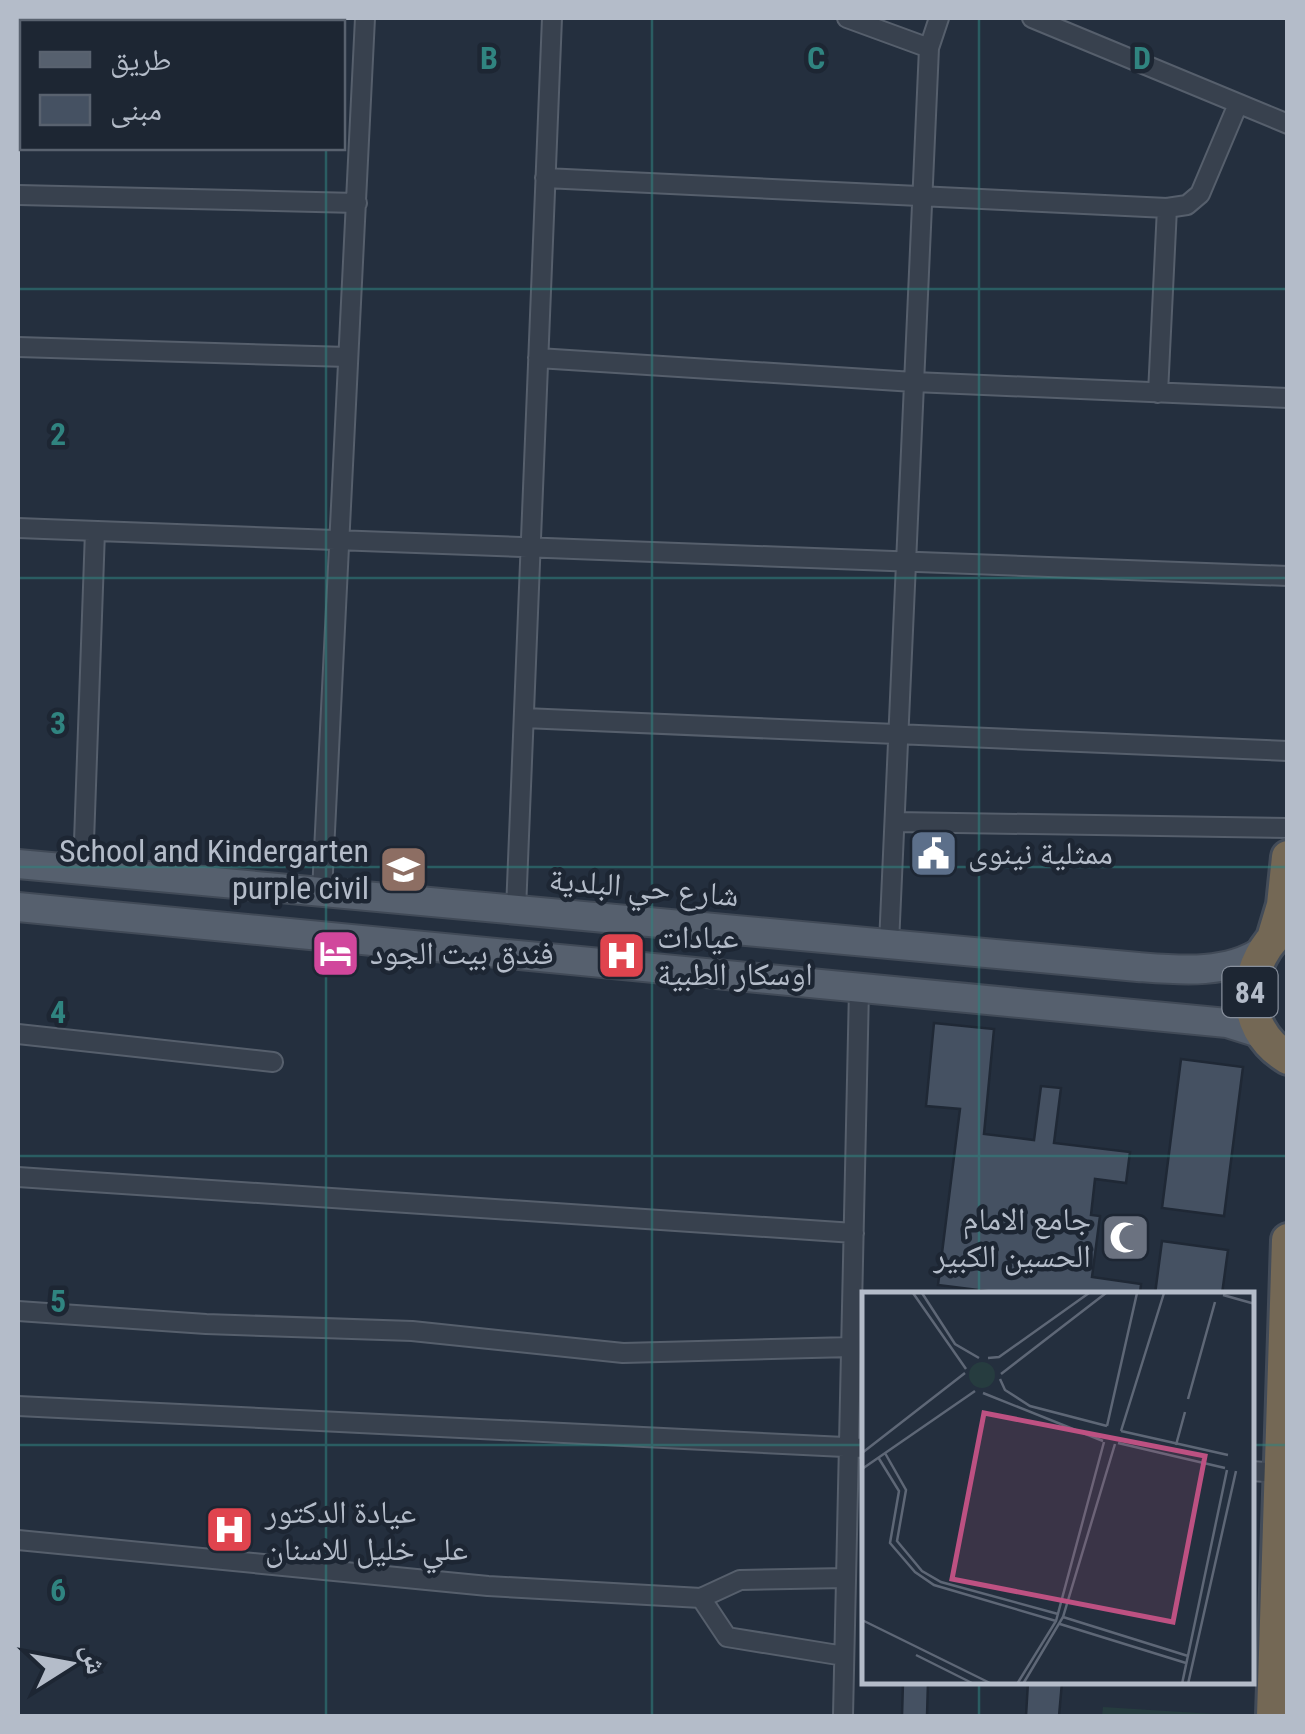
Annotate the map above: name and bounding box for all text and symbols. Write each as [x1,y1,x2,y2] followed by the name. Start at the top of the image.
[20,20,345,150] legend
[480,39,498,77] text: B
[807,39,825,77] text: C
[1133,39,1151,77] text: D
[110,42,171,78] text: طريق
[110,92,162,128] text: مبنى
[50,415,66,453] text: 2
[50,704,66,742] text: 3
[907,827,959,879] public building icon: ممثلية نينوى
[59,832,369,907] place label: School and Kindergarten purple civil
[968,834,1113,872] place label: ممثلية نينوى
[378,843,430,895] school or university icon: School and Kindergarten purple civil
[547,860,740,920] street label: شارع حي البلدية
[657,918,813,993] place label: عيادات اوسكار الطبية
[309,927,361,979] hotel icon: فندق بيت الجود
[596,929,648,981] hospital icon: عيادات اوسكار الطبية
[370,934,554,973] place label: فندق بيت الجود
[1222,967,1278,1017] road number: 84
[50,993,66,1031] text: 4
[933,1200,1091,1276] place label: جامع الامام الحسين الكبير
[1100,1211,1152,1263] mosque icon: جامع الامام الحسين الكبير
[50,1282,66,1320] text: 5
[862,1292,1255,1684] inset map
[264,1493,468,1574] place label: عيادة الدكتور علي خليل للاسنان
[204,1504,256,1556] hospital icon: عيادة الدكتور علي خليل للاسنان
[50,1571,66,1609] text: 6
[20,1614,120,1714] north arrow
[75,1642,113,1677] text: ش

